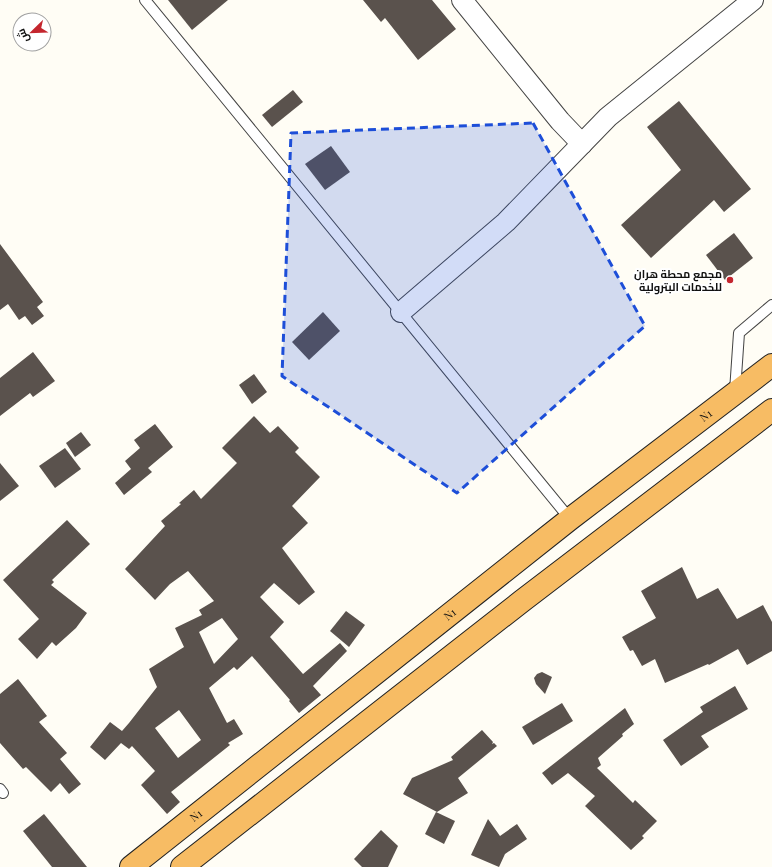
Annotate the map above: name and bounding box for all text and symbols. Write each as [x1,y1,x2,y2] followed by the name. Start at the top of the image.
[12,12,52,52] north arrow
[13,27,32,46] text: ش
[634,266,722,295] place label: مجمع محطة هران للخدمات البترولية
[725,275,735,285] marker: مجمع محطة هران للخدمات البترولية
[696,405,715,425] street label: N1
[440,604,459,623] street label: N1
[186,805,205,825] street label: N1

